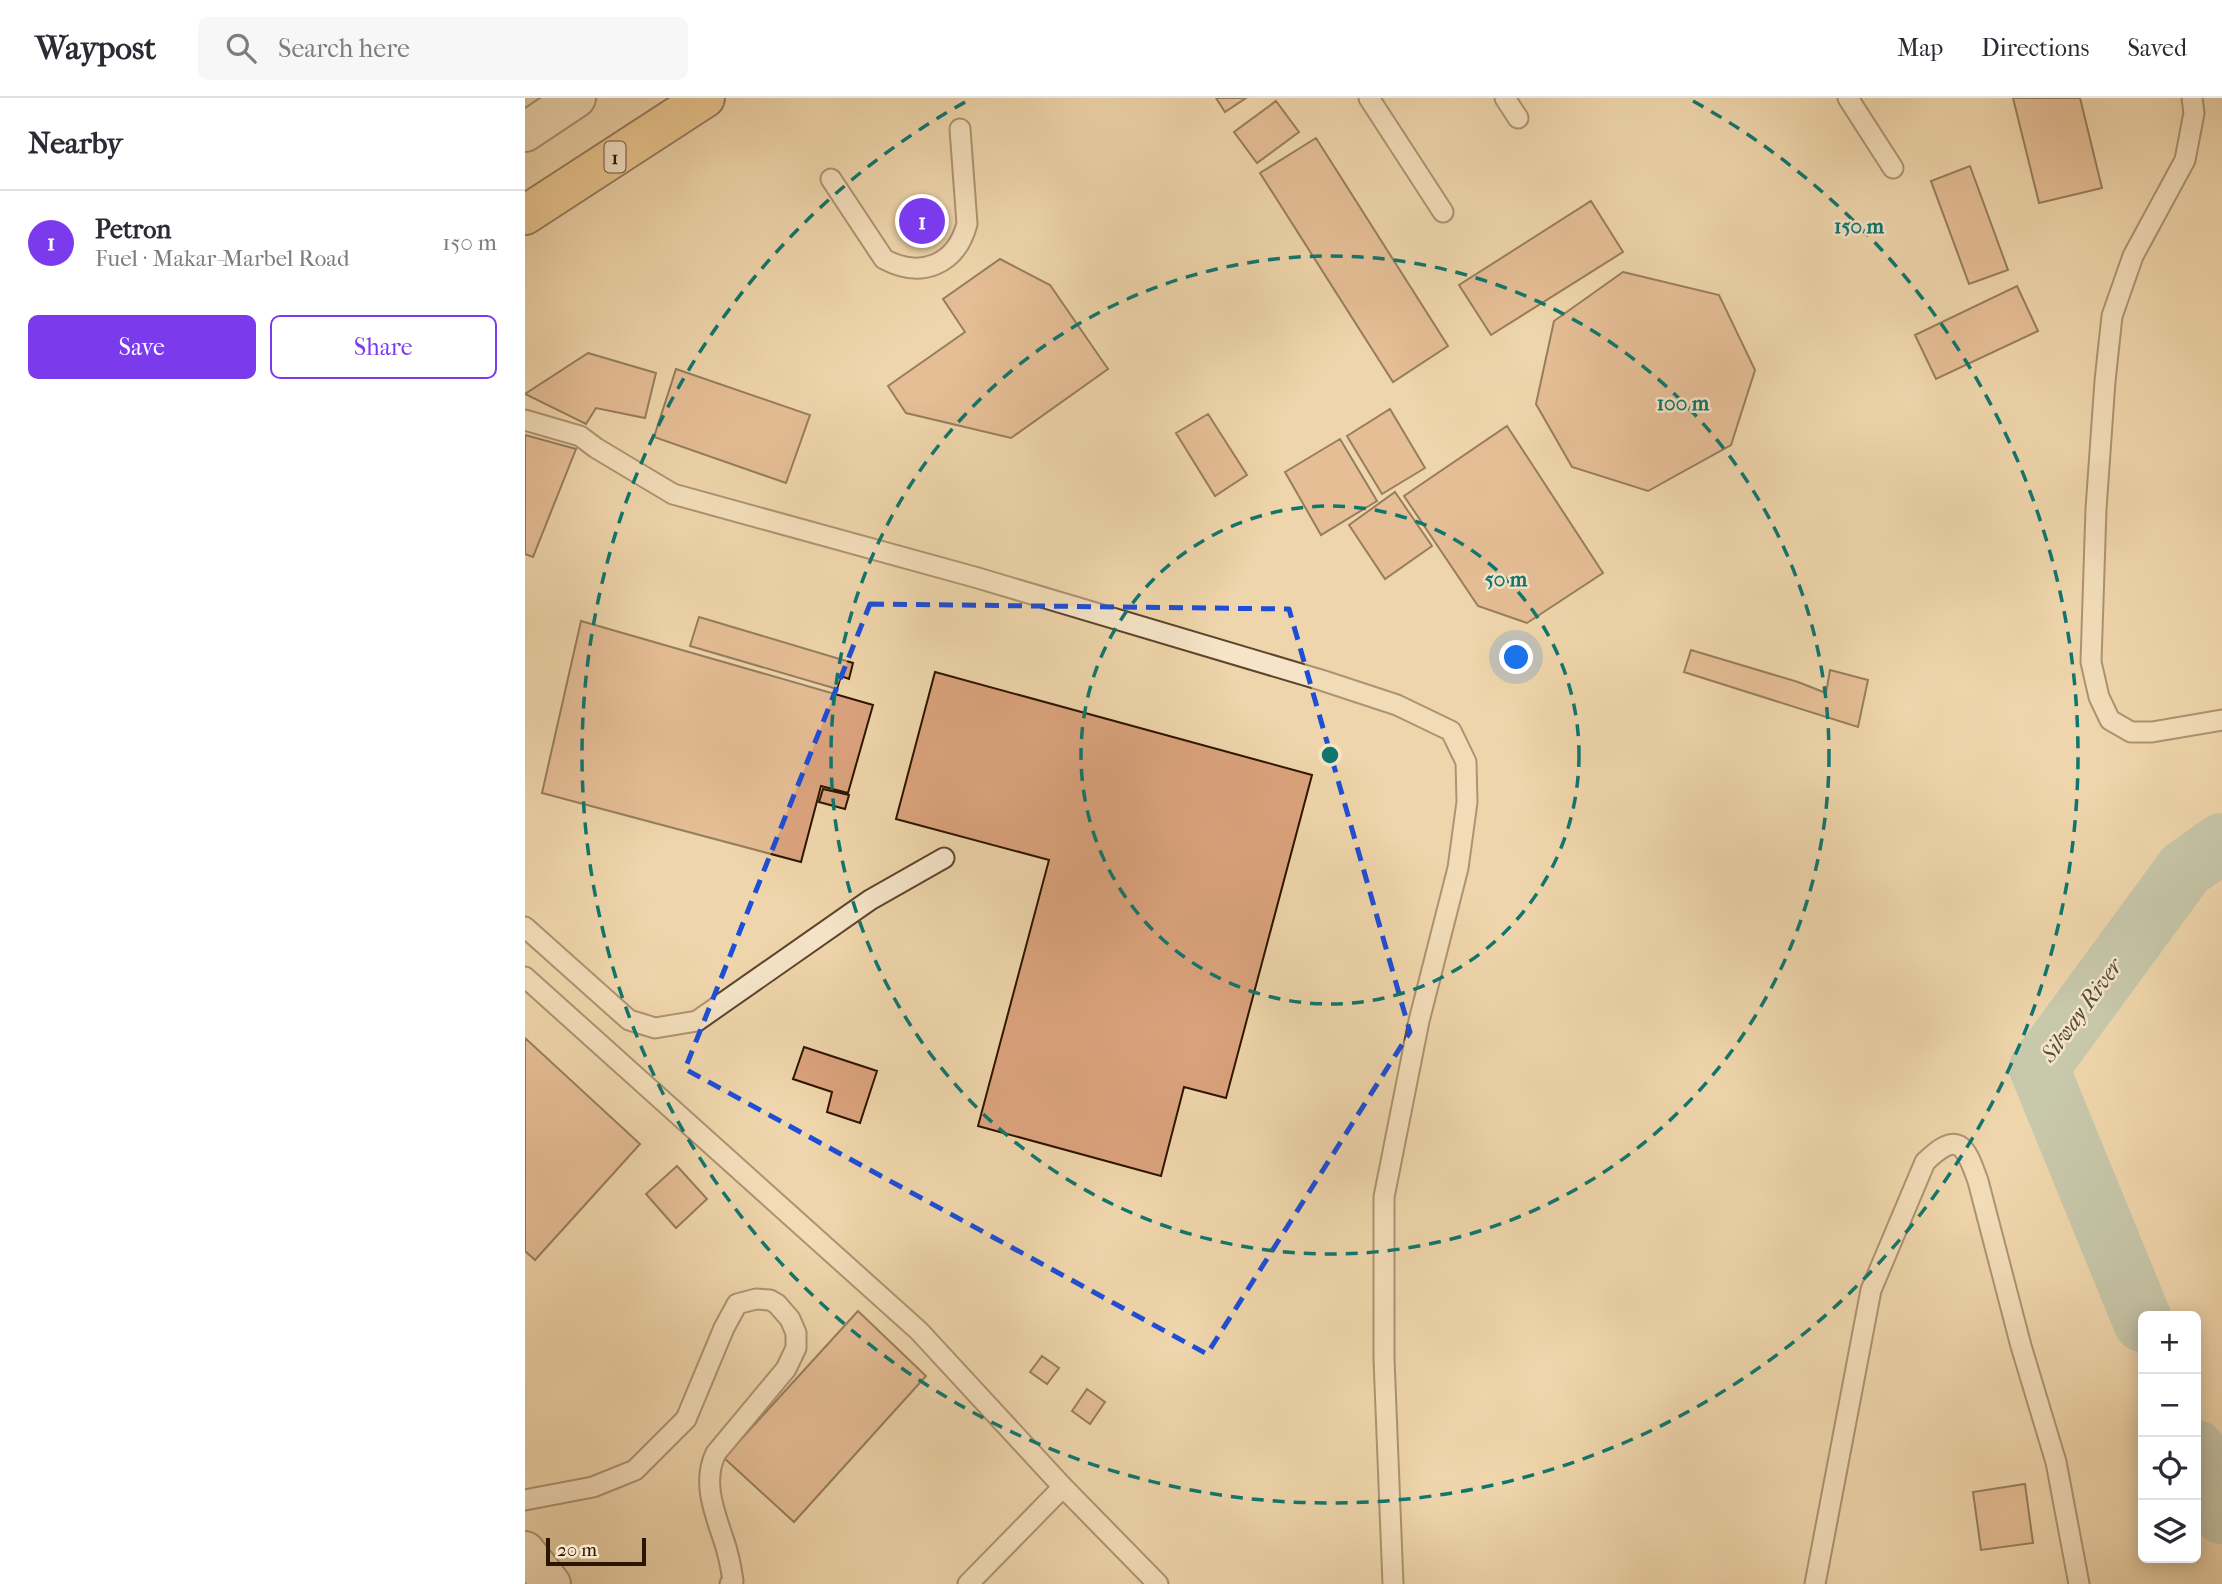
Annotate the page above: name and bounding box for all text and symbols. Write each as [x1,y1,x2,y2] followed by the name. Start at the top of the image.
[198,17,688,80] search box
[35,29,156,68] text: Waypost
[222,29,260,67] icon: search
[278,33,410,64] text: Search here
[1897,34,1943,62] text: Map
[1981,34,2089,62] text: Directions
[2127,34,2187,62] text: Saved
[28,126,123,161] text: Nearby
[605,142,625,172] road number: 1
[899,195,945,247] pin: 1
[95,214,171,245] text: Petron
[1834,214,1885,238] text: 150 m
[47,229,55,256] text: 1
[442,229,497,256] text: 150 m
[95,245,350,272] text: Fuel · Makar-Marbel Road
[28,315,256,379] button: Save
[270,315,497,379] button: Share
[1657,391,1710,415] text: 100 m
[1485,567,1528,591] text: 50 m
[1499,640,1533,674] your location
[1318,743,1342,767] centre of rings
[2034,952,2129,1068] water label: Silway River
[2138,1311,2201,1563] map controls
[2138,1311,2201,1374] button: +
[2138,1374,2201,1437] button: −
[2138,1437,2201,1500] button: locate
[2138,1500,2201,1563] button: layers
[546,1535,646,1567] scale bar
[557,1539,597,1561] text: 20 m

